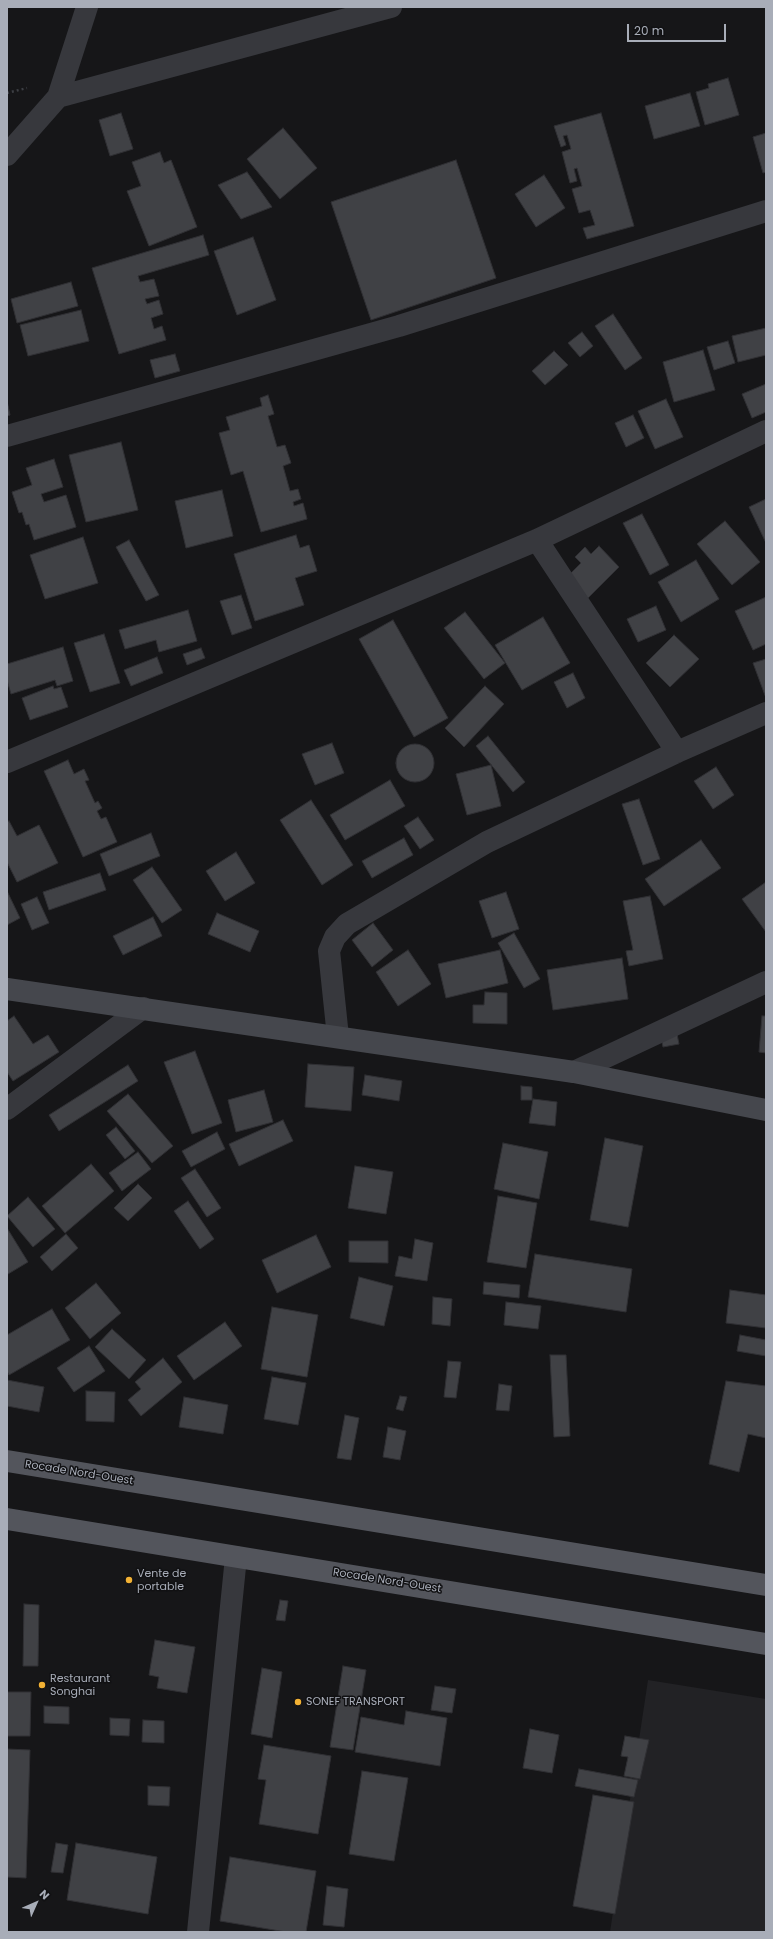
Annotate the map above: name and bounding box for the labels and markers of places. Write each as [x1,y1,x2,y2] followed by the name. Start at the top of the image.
[137,1567,186,1593] place label: Vente de portable
[124,1575,134,1585] marker: Vente de portable
[50,1672,110,1698] place label: Restaurant Songhai
[37,1680,47,1690] marker: Restaurant Songhai
[306,1695,405,1709] place label: SONEF TRANSPORT
[293,1697,303,1707] marker: SONEF TRANSPORT

